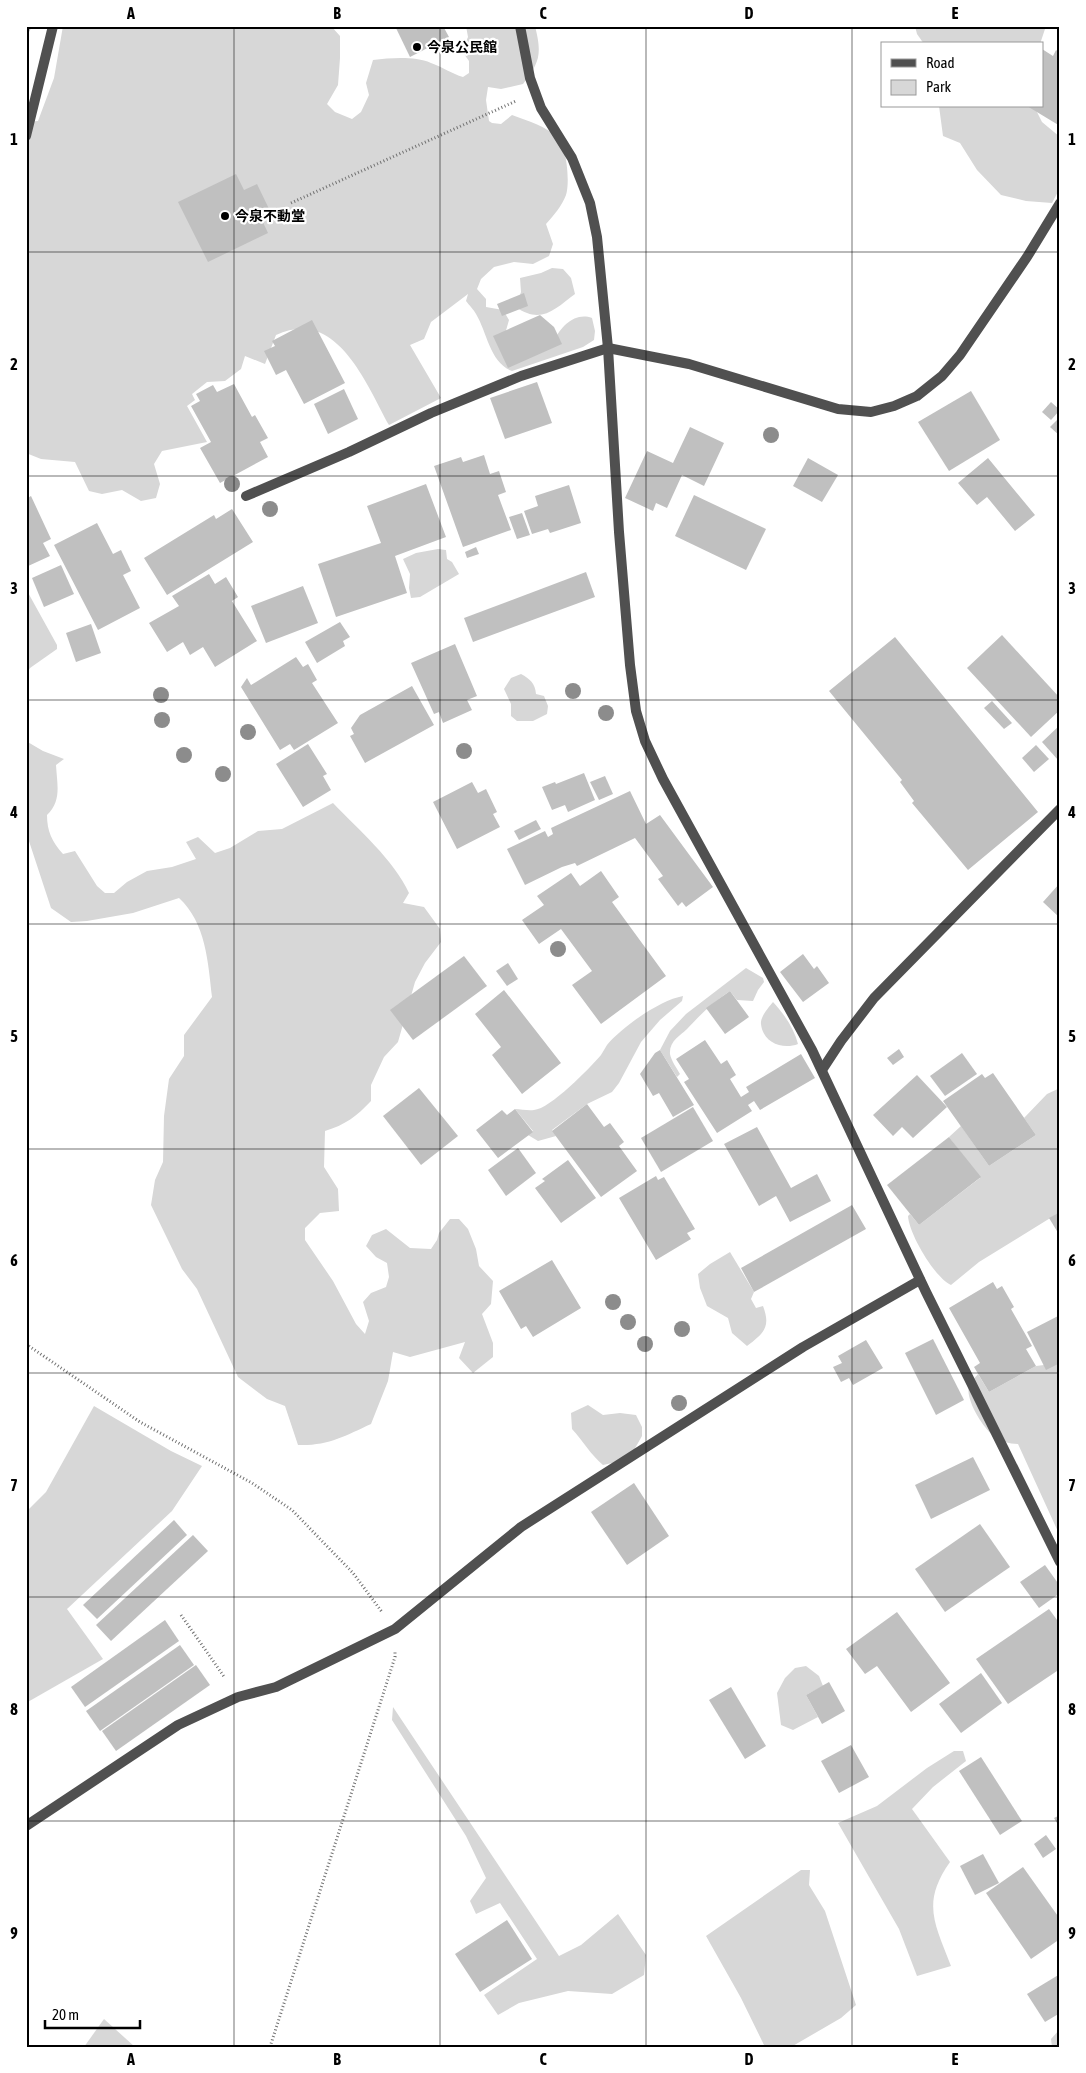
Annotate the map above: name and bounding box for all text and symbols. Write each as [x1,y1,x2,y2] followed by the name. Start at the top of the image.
[126,4,135,22] text: A
[333,4,341,22] text: B
[539,4,547,22] text: C
[745,4,754,22] text: D
[952,4,959,22] text: E
[427,39,497,55] place label: 今泉公民館
[411,41,423,53] marker: 今泉公民館
[881,42,1044,108] legend
[926,54,955,71] text: Road
[926,78,951,95] text: Park
[10,130,18,148] text: 1
[1068,130,1076,148] text: 1
[235,208,305,224] place label: 今泉不動堂
[219,210,231,222] marker: 今泉不動堂
[10,355,18,373] text: 2
[1068,355,1076,373] text: 2
[10,579,18,597] text: 3
[1068,579,1076,597] text: 3
[9,803,18,821] text: 4
[1067,803,1076,821] text: 4
[10,1027,18,1045] text: 5
[1068,1027,1076,1045] text: 5
[10,1251,18,1269] text: 6
[1068,1251,1076,1269] text: 6
[10,1476,18,1494] text: 7
[1068,1476,1076,1494] text: 7
[10,1700,18,1718] text: 8
[1068,1700,1076,1718] text: 8
[10,1924,18,1942] text: 9
[1068,1924,1076,1942] text: 9
[45,1998,140,2030] scale bar
[52,2006,79,2023] text: 20 m
[126,2050,135,2068] text: A
[333,2050,341,2068] text: B
[539,2050,547,2068] text: C
[745,2050,754,2068] text: D
[952,2050,959,2068] text: E

